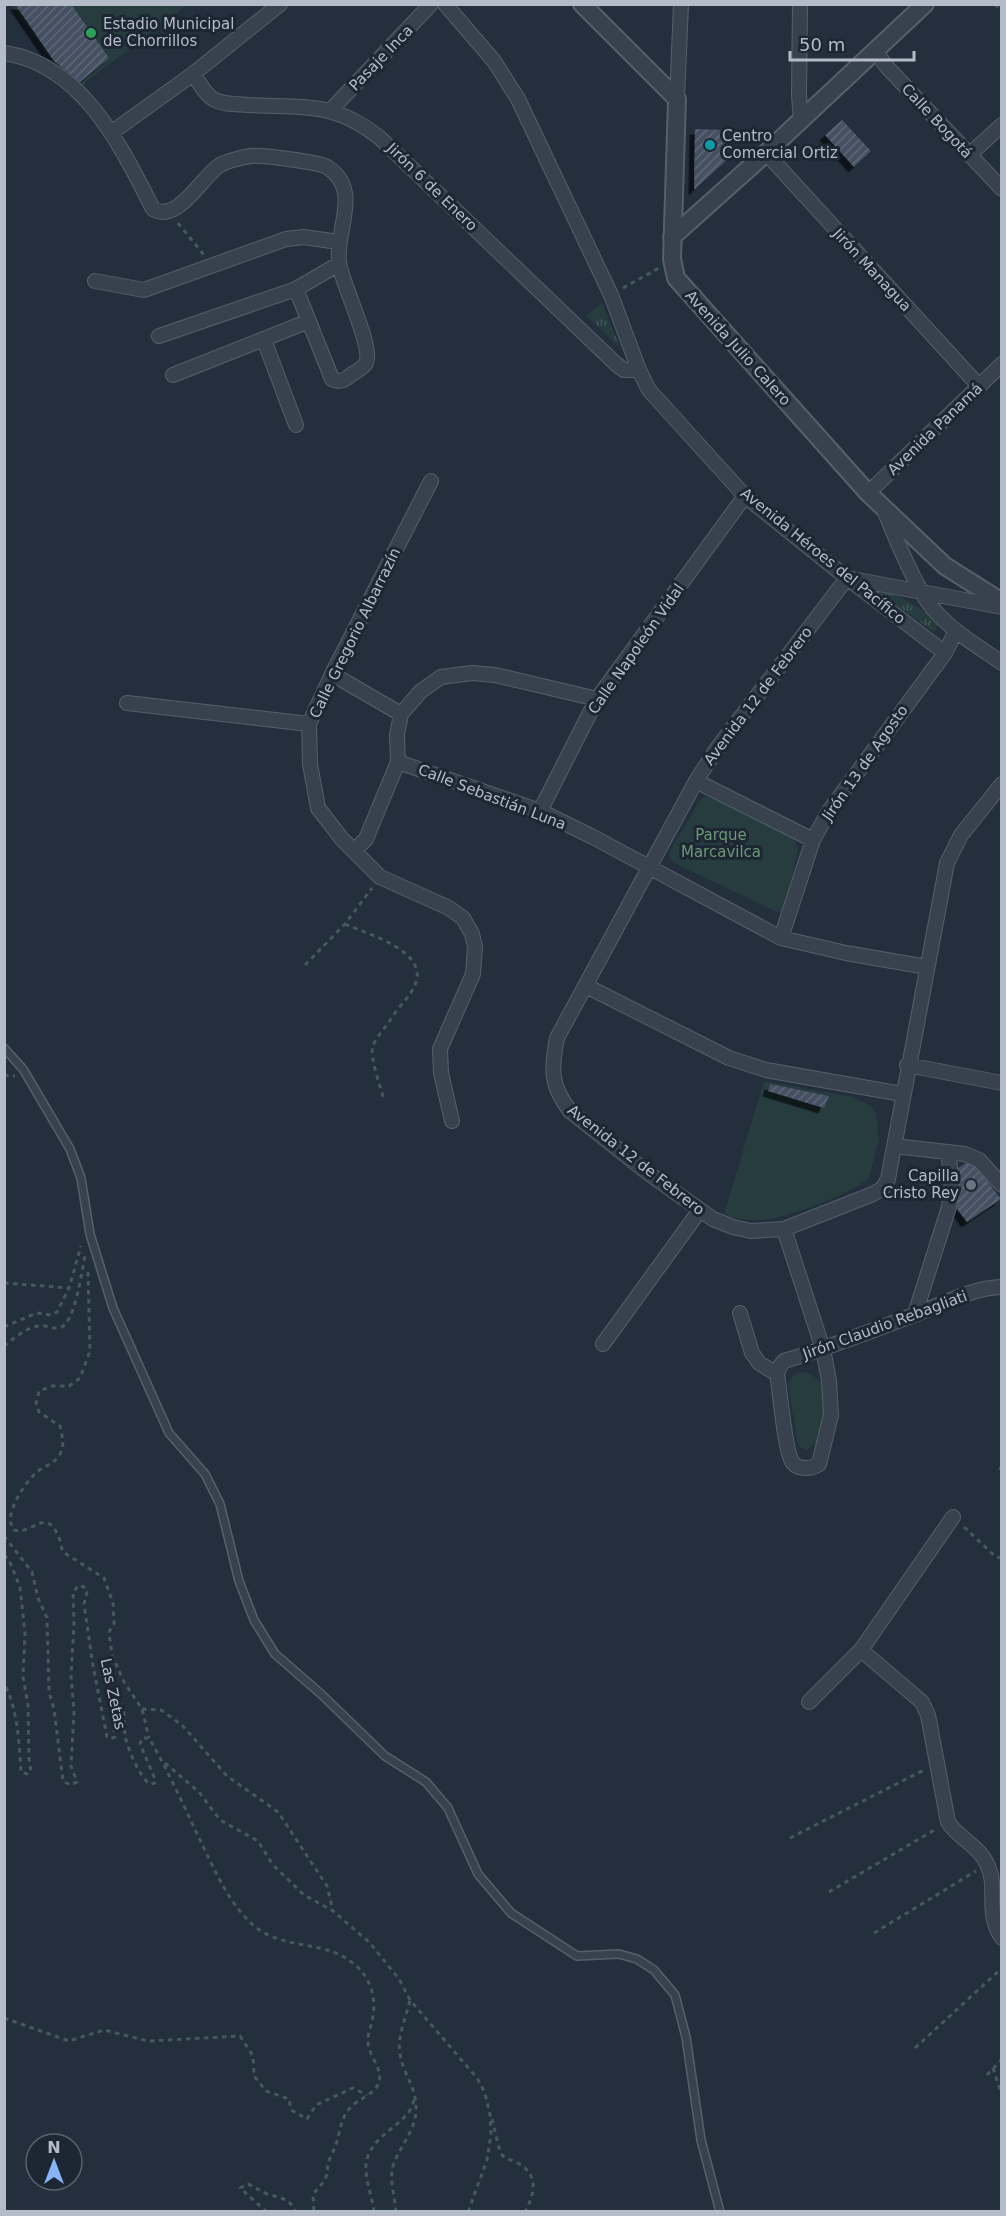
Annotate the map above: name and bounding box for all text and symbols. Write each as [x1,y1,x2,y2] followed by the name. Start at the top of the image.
[103,15,234,50] place label: Estadio Municipal de Chorrillos
[345,21,417,95] street label: Pasaje Inca
[790,24,914,62] scale bar
[84,26,98,40] marker: Estadio Municipal de Chorrillos
[799,34,845,55] text: 50 m
[898,80,976,162] street label: Calle Bogotá
[722,127,838,162] place label: Centro Comercial Ortiz
[703,138,717,152] marker: Centro Comercial Ortiz
[382,139,481,235] street label: Jirón 6 de Enero
[828,224,915,315] street label: Jirón Managua
[681,287,795,409] street label: Avenida Julio Calero
[884,379,986,479] street label: Avenida Panamá
[737,484,909,628] street label: Avenida Héroes del Pacífico
[306,545,404,721] street label: Calle Gregorio Albarrazín
[584,580,688,718] street label: Calle Napoleón Vidal
[700,623,816,769] street label: Avenida 12 de Febrero
[818,702,912,825] street label: Jirón 13 de Agosto
[415,760,569,834] street label: Calle Sebastián Luna
[681,826,761,861] park label: Parque Marcavilca
[564,1101,708,1219] street label: Avenida 12 de Febrero
[883,1167,959,1202] place label: Capilla Cristo Rey
[964,1178,978,1192] marker: Capilla Cristo Rey
[799,1287,970,1363] street label: Jirón Claudio Rebagliati
[97,1657,129,1732] street label: Las Zetas
[24,2132,84,2192] north arrow
[47,2138,61,2157] text: N

